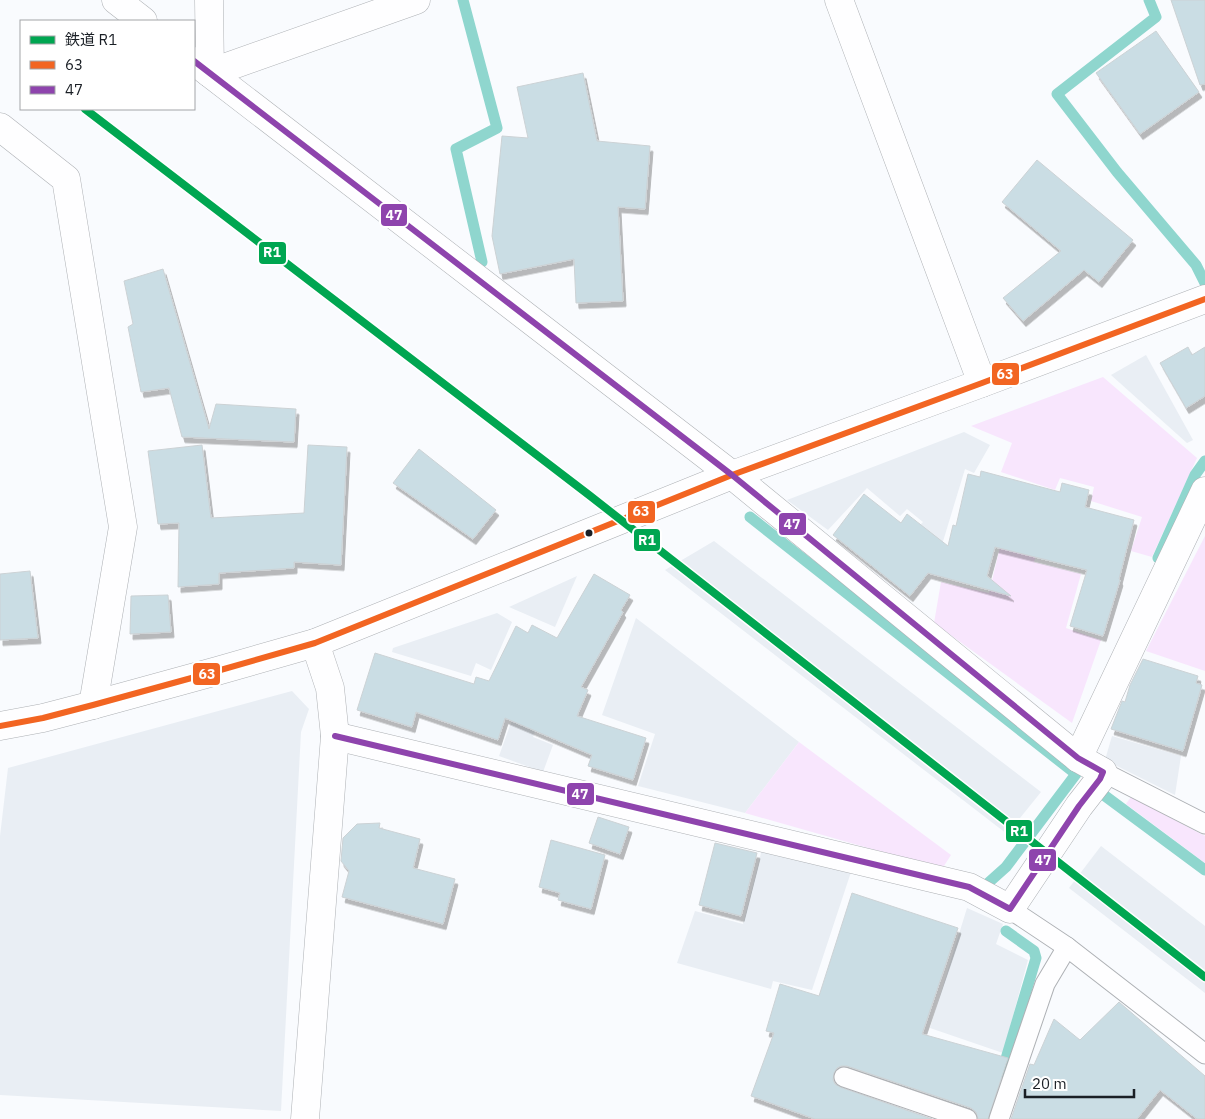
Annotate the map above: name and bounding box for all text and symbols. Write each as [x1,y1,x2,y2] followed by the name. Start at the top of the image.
[20,20,195,110] legend
[65,30,117,49] text: 鉄道 R1
[65,55,83,74] text: 63
[65,80,83,99] text: 47
[380,203,408,227] line badge: 47
[386,206,402,224] text: 47
[258,241,287,265] line badge: R1
[263,243,282,261] text: R1
[991,362,1020,386] line badge: 63
[997,365,1013,383] text: 63
[627,500,656,524] line badge: 63
[633,502,649,520] text: 63
[778,512,807,536] line badge: 47
[784,515,800,533] text: 47
[584,528,594,538] unlabelled marker
[633,528,661,552] line badge: R1
[638,531,657,549] text: R1
[192,662,221,686] line badge: 63
[199,665,215,683] text: 63
[566,782,595,806] line badge: 47
[572,785,588,803] text: 47
[1005,819,1033,843] line badge: R1
[1010,822,1029,840] text: R1
[1028,848,1057,872] line badge: 47
[1035,851,1051,869] text: 47
[1025,1066,1134,1098] scale bar
[1032,1074,1067,1093] text: 20 m

